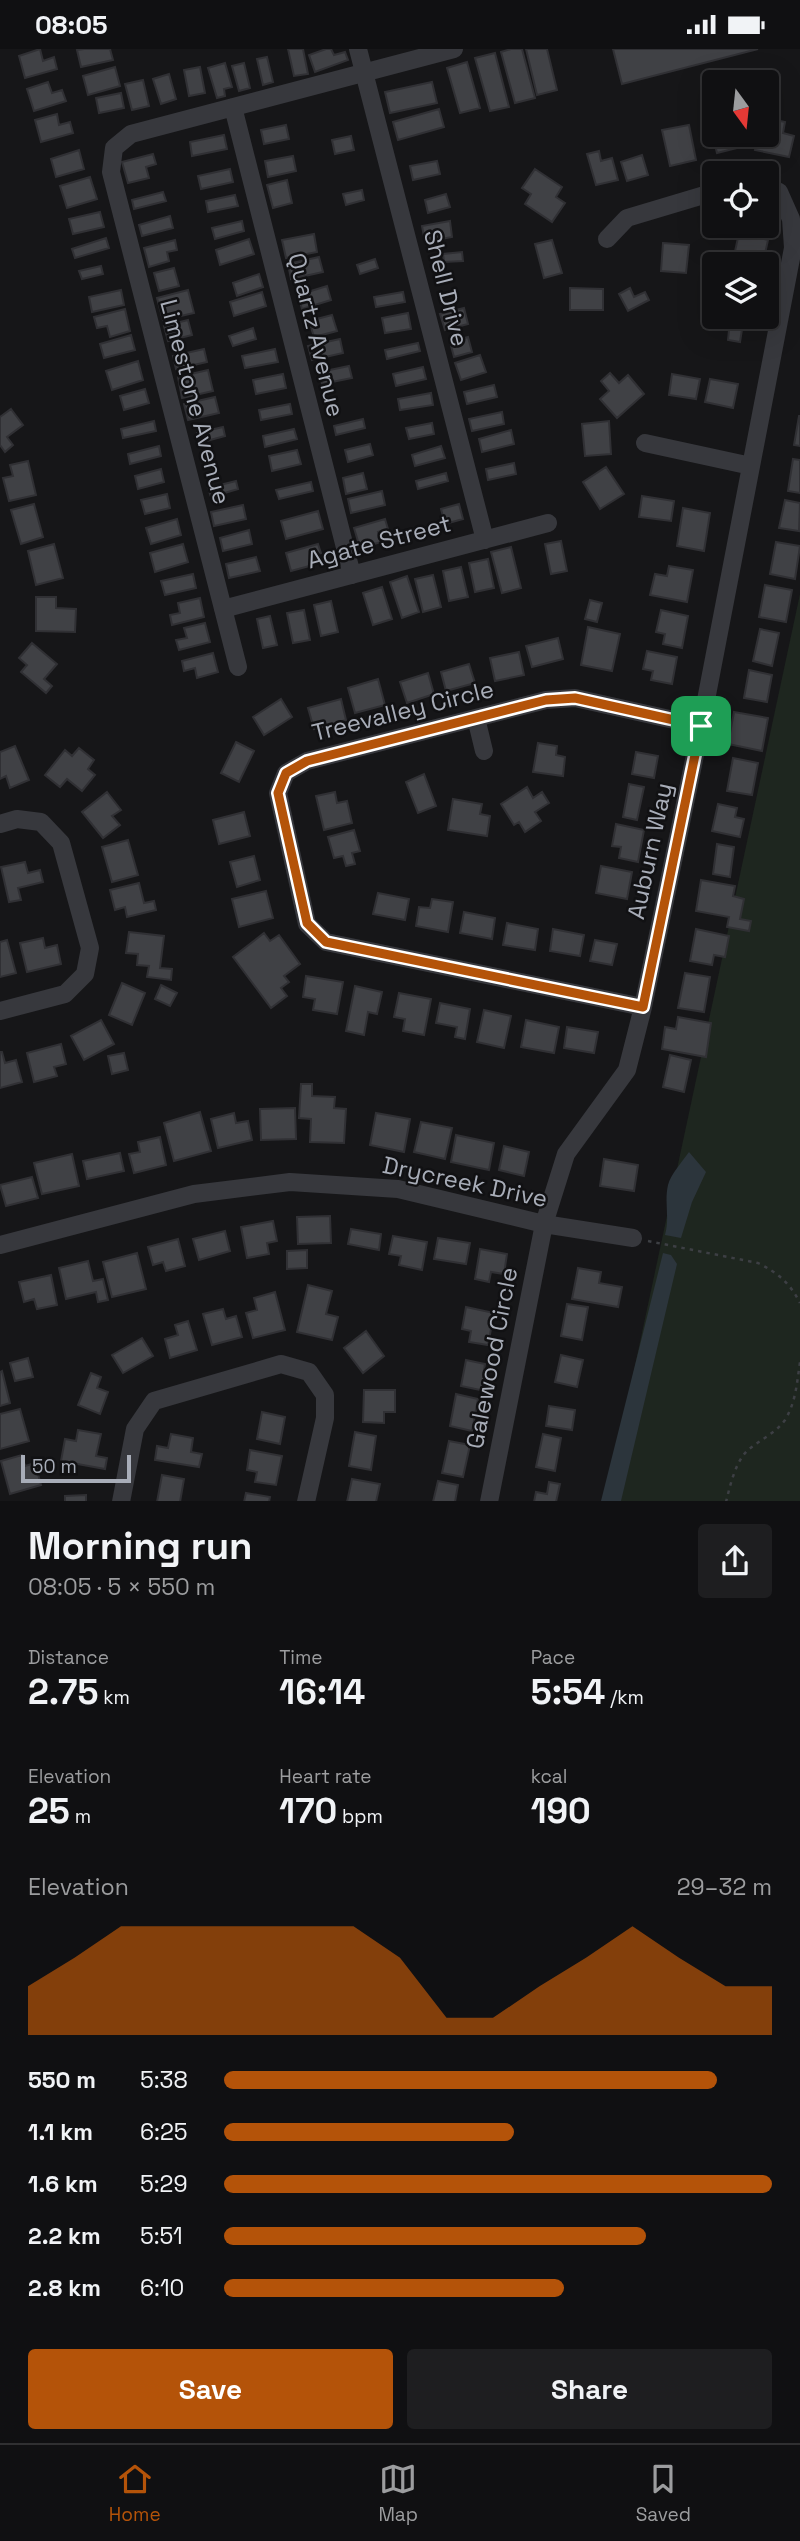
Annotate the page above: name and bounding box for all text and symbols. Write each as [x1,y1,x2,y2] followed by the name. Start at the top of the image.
[35,8,108,42] text: 08:05
[702,70,779,147] north arrow
[702,70,779,329] map controls
[702,161,779,238] button: locate
[417,226,476,349] street label: Shell Drive
[281,250,352,420] street label: Quartz Avenue
[702,252,779,329] button: layers
[153,296,238,508] street label: Limestone Avenue
[303,507,454,576] street label: Agate Street
[309,673,497,748] street label: Treevalley Circle
[671,696,731,756] pin
[682,707,720,745] icon: arrive
[620,780,679,922] street label: Auburn Way
[380,1149,550,1214] street label: Drycreek Drive
[459,1265,524,1451] street label: Galewood Circle
[21,1453,131,1484] scale bar
[32,1454,77,1479] text: 50 m
[28,1522,253,1570] text: Morning run
[698,1524,772,1598] button: share
[28,1572,215,1602] text: 08:05 · 5 × 550 m
[28,1645,109,1670] text: Distance
[279,1645,323,1670] text: Time
[531,1645,575,1670] text: Pace
[28,1670,98,1714] text: 2.75
[279,1670,365,1714] text: 16:14
[531,1670,605,1714] text: 5:54
[98,1685,130,1710] text: km
[605,1685,644,1710] text: /km
[28,1764,111,1789] text: Elevation
[279,1764,372,1789] text: Heart rate
[531,1764,567,1789] text: kcal
[28,1789,70,1833] text: 25
[279,1789,337,1833] text: 170
[531,1789,591,1833] text: 190
[70,1804,91,1829] text: m
[337,1804,383,1829] text: bpm
[28,1872,129,1902] text: Elevation
[677,1872,772,1902] text: 29–32 m
[28,2065,96,2095] text: 550 m
[140,2065,188,2095] text: 5:38
[28,2117,93,2147] text: 1.1 km
[140,2117,188,2147] text: 6:25
[28,2169,98,2199] text: 1.6 km
[140,2169,187,2199] text: 5:29
[28,2221,101,2251] text: 2.2 km
[140,2221,183,2251] text: 5:51
[28,2273,101,2303] text: 2.8 km
[140,2273,184,2303] text: 6:10
[28,2349,393,2429] button: Save
[407,2349,772,2429] button: Share
[109,2460,161,2527] tab: Home
[378,2460,418,2527] tab: Map
[636,2460,691,2527] tab: Saved

